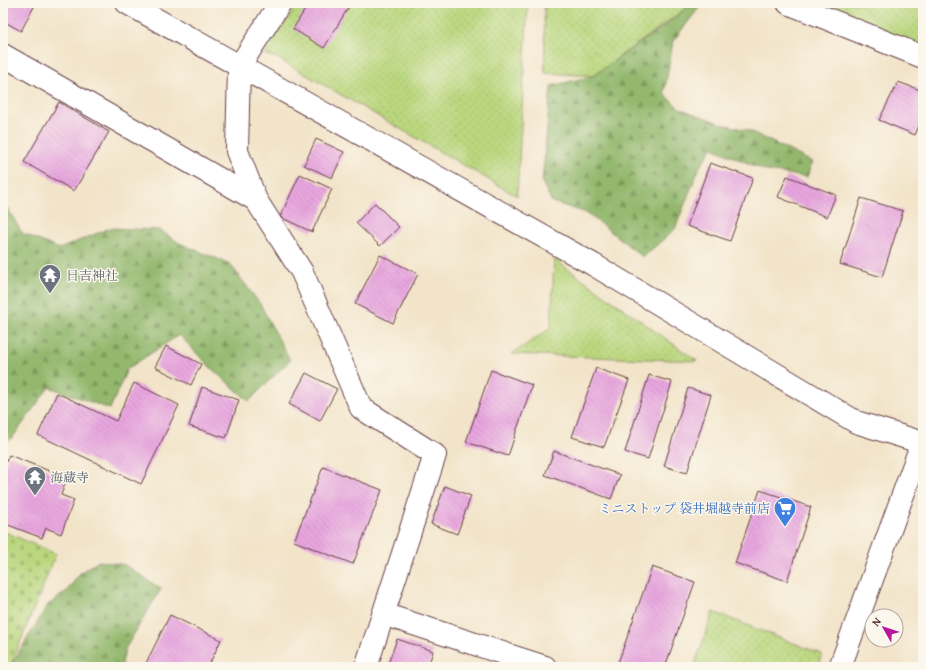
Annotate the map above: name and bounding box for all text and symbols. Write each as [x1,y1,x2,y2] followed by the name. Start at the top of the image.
[37,262,63,295] temple icon: 日吉神社
[66,266,118,285] place label: 日吉神社
[22,464,48,497] temple icon: 海蔵寺
[50,468,89,487] place label: 海蔵寺
[772,495,798,528] supermarket icon: ミニストップ 袋井堀越寺前店
[599,499,770,518] place label: ミニストップ 袋井堀越寺前店
[864,608,904,648] north arrow
[868,613,885,630] text: N

